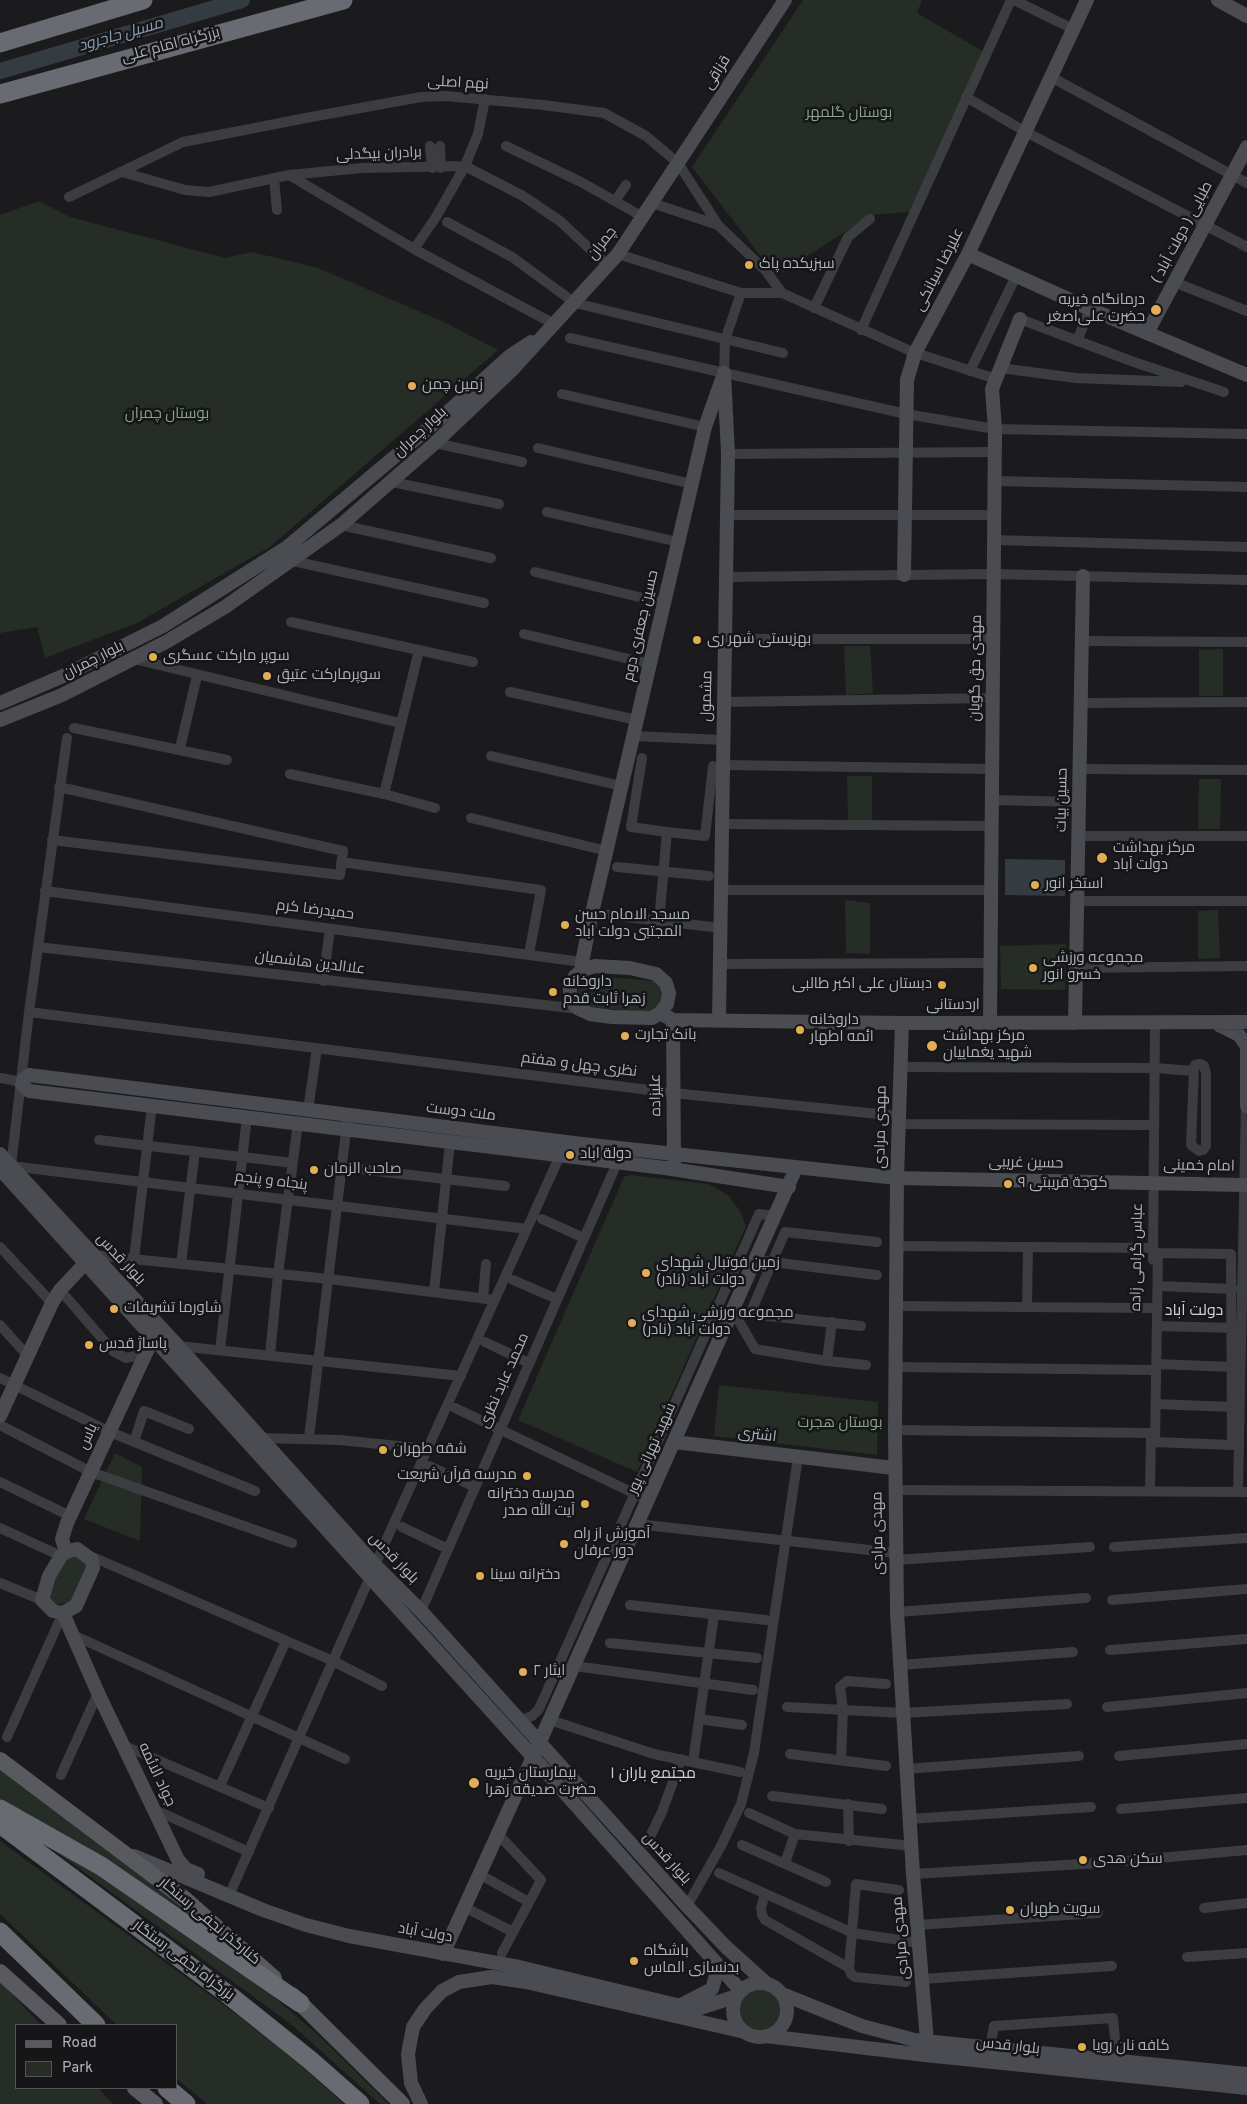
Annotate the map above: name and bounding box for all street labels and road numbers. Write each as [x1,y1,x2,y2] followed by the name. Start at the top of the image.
[120,24,222,68] street label: بزرگراه امام علی
[700,53,736,93] street label: قزاقی
[427,73,489,95] street label: نهم اصلی
[336,145,422,165] street label: برادران بیگدلی
[1148,179,1218,287] street label: طبایی ( دولت آباد )
[585,224,621,264] street label: چمران
[911,225,969,315] street label: علیرضا سیانکی
[391,404,451,462] street label: بلوار چمران
[620,569,664,683] street label: حسین جعفری دوم
[967,614,987,722] street label: مهدی حق گویان
[61,638,127,684] street label: بلوار چمران
[699,670,717,722] street label: مشمول
[1053,768,1073,832] street label: حسین بیات
[275,897,355,925] street label: حمیدرضا کرم
[254,948,366,980] street label: علاالدین هاشمیان
[926,997,980,1015] street label: اردستانی
[520,1050,638,1082] street label: نظری چهل و هفتم
[648,1074,666,1116] street label: علیزاده
[872,1085,892,1169] street label: مهدی مرادی
[425,1100,497,1126] street label: ملت دوست
[988,1154,1064,1174] street label: حسین غریبی
[1163,1157,1235,1177] street label: امام خمینی
[234,1169,308,1195] street label: پنجاه و پنجم
[1128,1203,1148,1311] street label: عباس گرامی زاده
[92,1230,148,1290] street label: بلوار قدس
[476,1331,534,1431] street label: محمد عابد نظری
[625,1401,681,1497] street label: شهید تهرانی پور
[75,1421,103,1453] street label: یاس
[737,1425,777,1447] street label: اشتری
[869,1491,889,1575] street label: مهدی مرادی
[364,1530,422,1588] street label: بلوار قدس
[133,1740,179,1810] street label: جواد الائمه
[638,1829,694,1889] street label: بلوار قدس
[155,1874,263,1970] street label: کنارگذر نجفی رستگار
[889,1896,915,1980] street label: مهدی مرادی
[129,1917,237,2005] street label: بزرگراه نجفی رستگار
[396,1920,454,1948] street label: دولت آباد
[975,2035,1041,2059] street label: بلوار قدس

